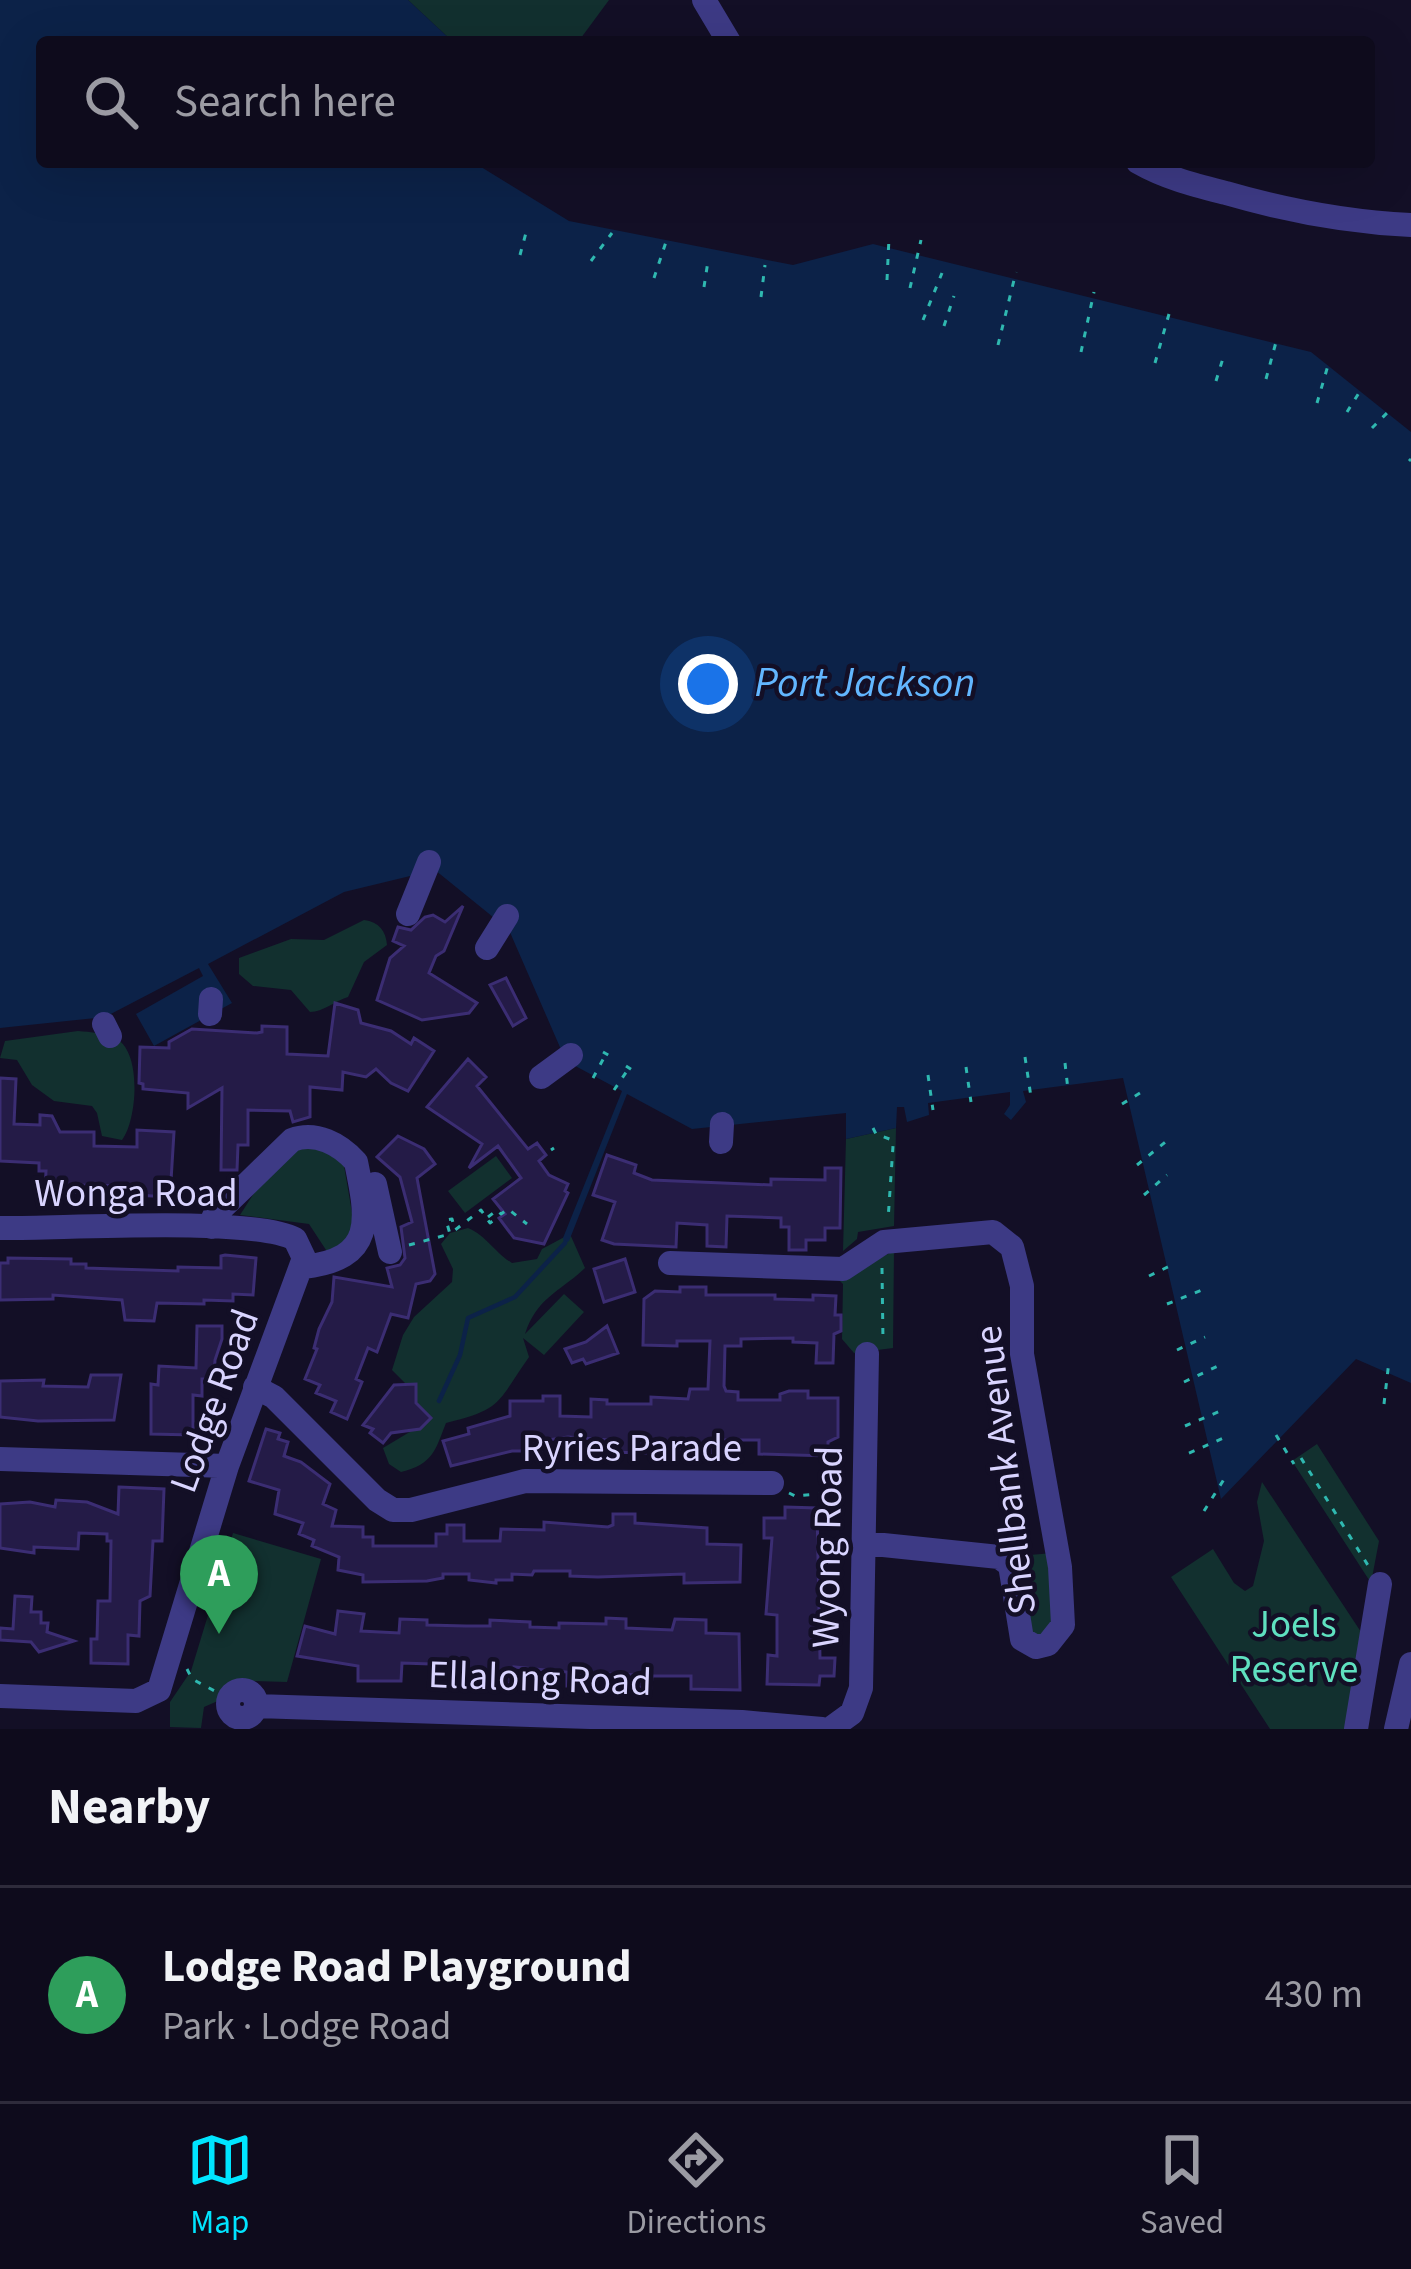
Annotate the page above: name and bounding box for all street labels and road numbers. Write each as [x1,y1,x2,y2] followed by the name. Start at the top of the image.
[34,1166,238,1222] street label: Wonga Road
[156,1302,274,1500] street label: Lodge Road
[961,1322,1051,1618] street label: Shellbank Avenue
[522,1421,742,1477] street label: Ryries Parade
[798,1445,858,1649] street label: Wyong Road
[427,1647,653,1711] street label: Ellalong Road

